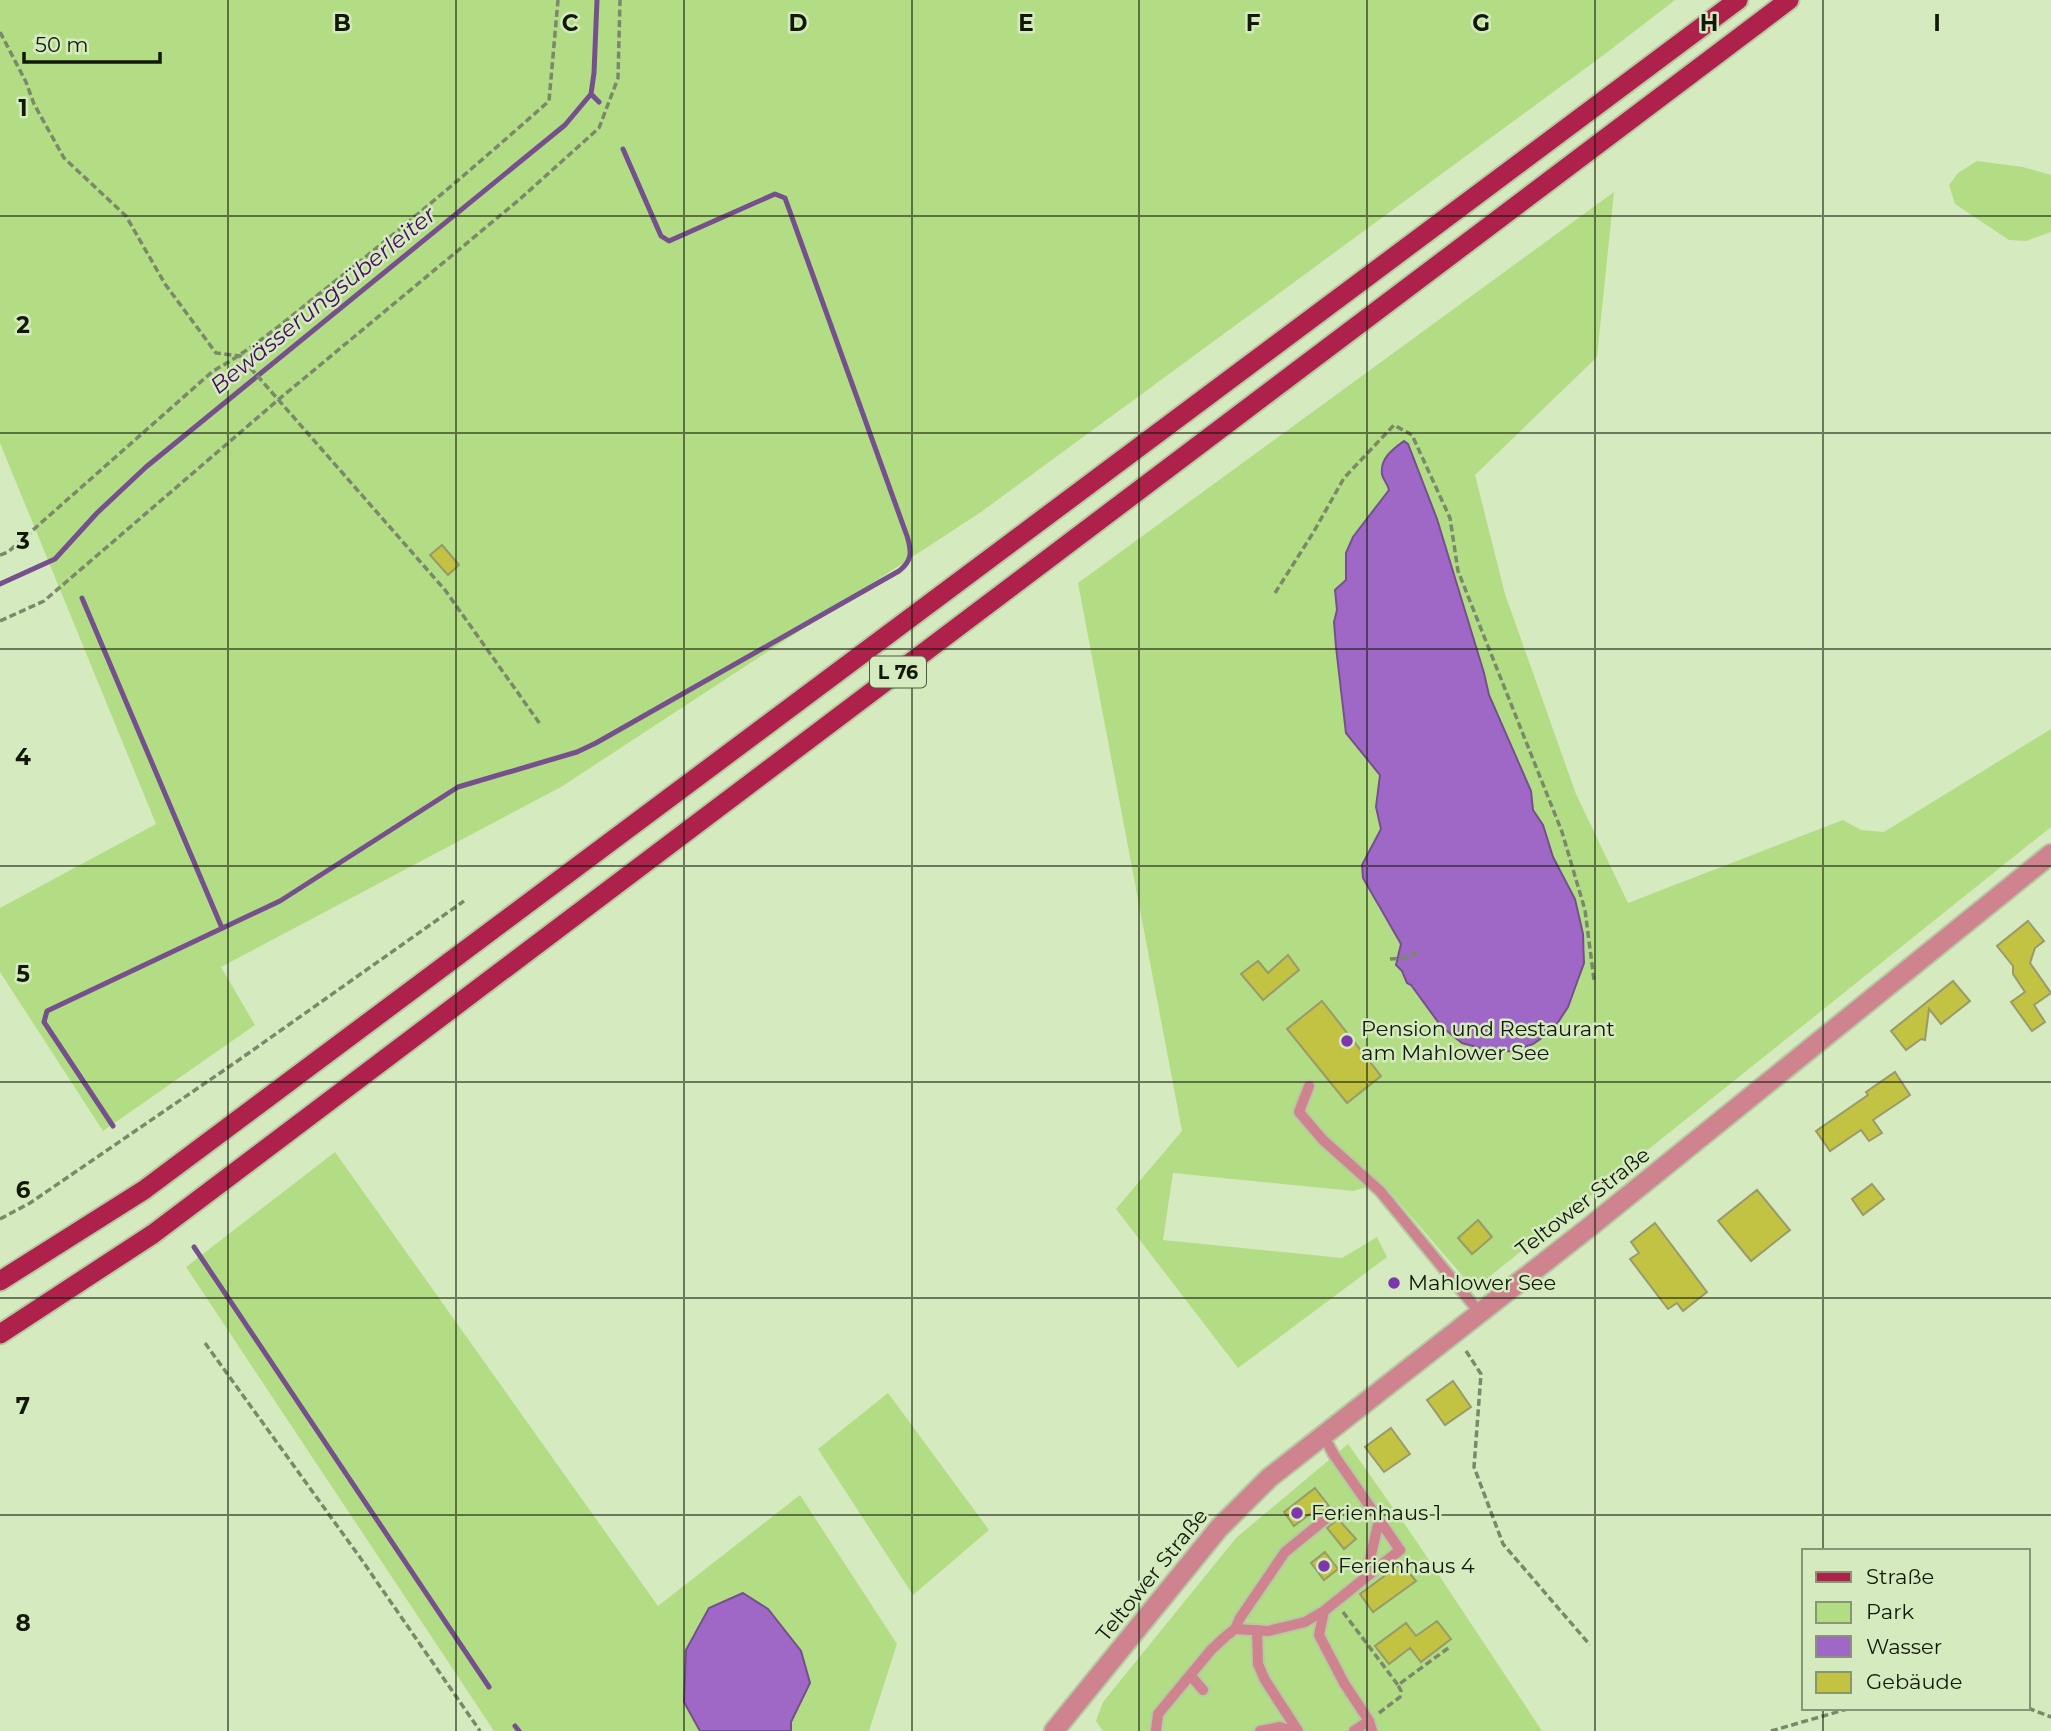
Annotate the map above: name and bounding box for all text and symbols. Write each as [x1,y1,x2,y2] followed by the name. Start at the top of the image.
[333,9,351,37] text: B
[562,9,579,37] text: C
[789,9,808,37] text: D
[1018,9,1034,37] text: E
[1246,9,1261,37] text: F
[1472,9,1490,37] text: G
[1700,9,1718,37] text: H
[1933,9,1941,37] text: I
[24,21,161,65] scale bar
[35,32,89,57] text: 50 m
[18,94,28,122] text: 1
[204,200,442,400] water label: Bewässerungsüberleiter
[16,311,30,339] text: 2
[15,527,30,555] text: 3
[870,656,926,688] road number: L 76
[15,743,31,771] text: 4
[16,960,30,988] text: 5
[1361,1016,1615,1065] place label: Pension und Restaurant am Mahlower See
[1339,1033,1355,1049] marker: Pension und Restaurant am Mahlower See
[1511,1142,1655,1262] street label: Teltower Straße
[16,1176,31,1204] text: 6
[1408,1270,1556,1295] place label: Mahlower See
[1386,1275,1402,1291] marker: Mahlower See
[16,1392,30,1420] text: 7
[1311,1500,1441,1525] place label: Ferienhaus 1
[1091,1504,1213,1646] street label: Teltower Straße
[1289,1505,1305,1521] marker: Ferienhaus 1
[1802,1549,2030,1710] legend
[1338,1553,1475,1578] place label: Ferienhaus 4
[1316,1558,1332,1574] marker: Ferienhaus 4
[1866,1564,1934,1589] text: Straße
[1866,1599,1914,1624] text: Park
[15,1609,31,1637] text: 8
[1866,1634,1942,1659] text: Wasser
[1866,1669,1963,1694] text: Gebäude

